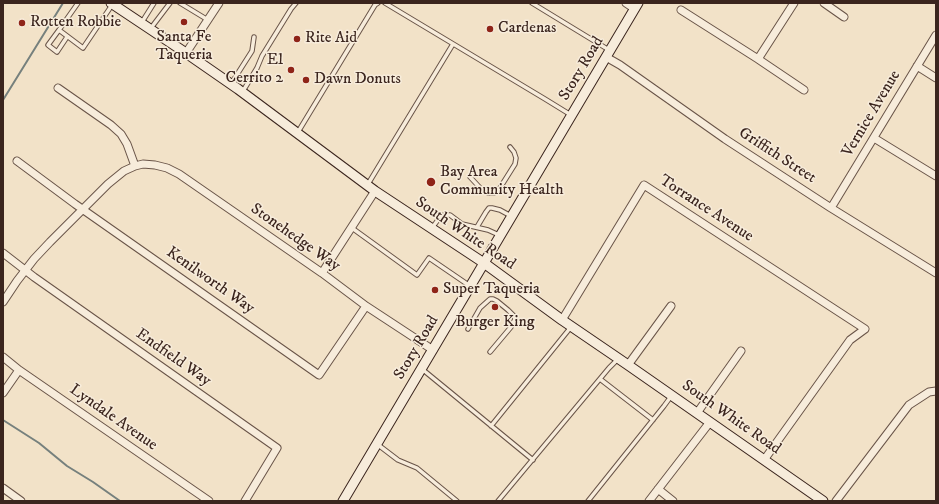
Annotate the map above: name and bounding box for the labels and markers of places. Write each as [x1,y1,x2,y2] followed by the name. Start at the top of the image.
[30,13,121,33] place label: Rotten Robbie
[179,17,189,27] marker: Santa Fe Taqueria
[17,18,27,28] marker: Rotten Robbie
[498,19,556,39] place label: Cardenas
[485,24,495,34] marker: Cardenas
[156,28,212,66] place label: Santa Fe Taqueria
[305,29,357,49] place label: Rite Aid
[292,34,302,44] marker: Rite Aid
[226,51,283,89] place label: El Cerrito 2
[286,65,296,75] marker: El Cerrito 2
[314,70,401,90] place label: Dawn Donuts
[301,75,311,85] marker: Dawn Donuts
[440,163,564,201] place label: Bay Area Community Health
[425,176,437,188] marker: Bay Area Community Health
[443,280,540,300] place label: Super Taqueria
[430,285,440,295] marker: Super Taqueria
[490,302,500,312] marker: Burger King
[455,313,535,333] place label: Burger King

